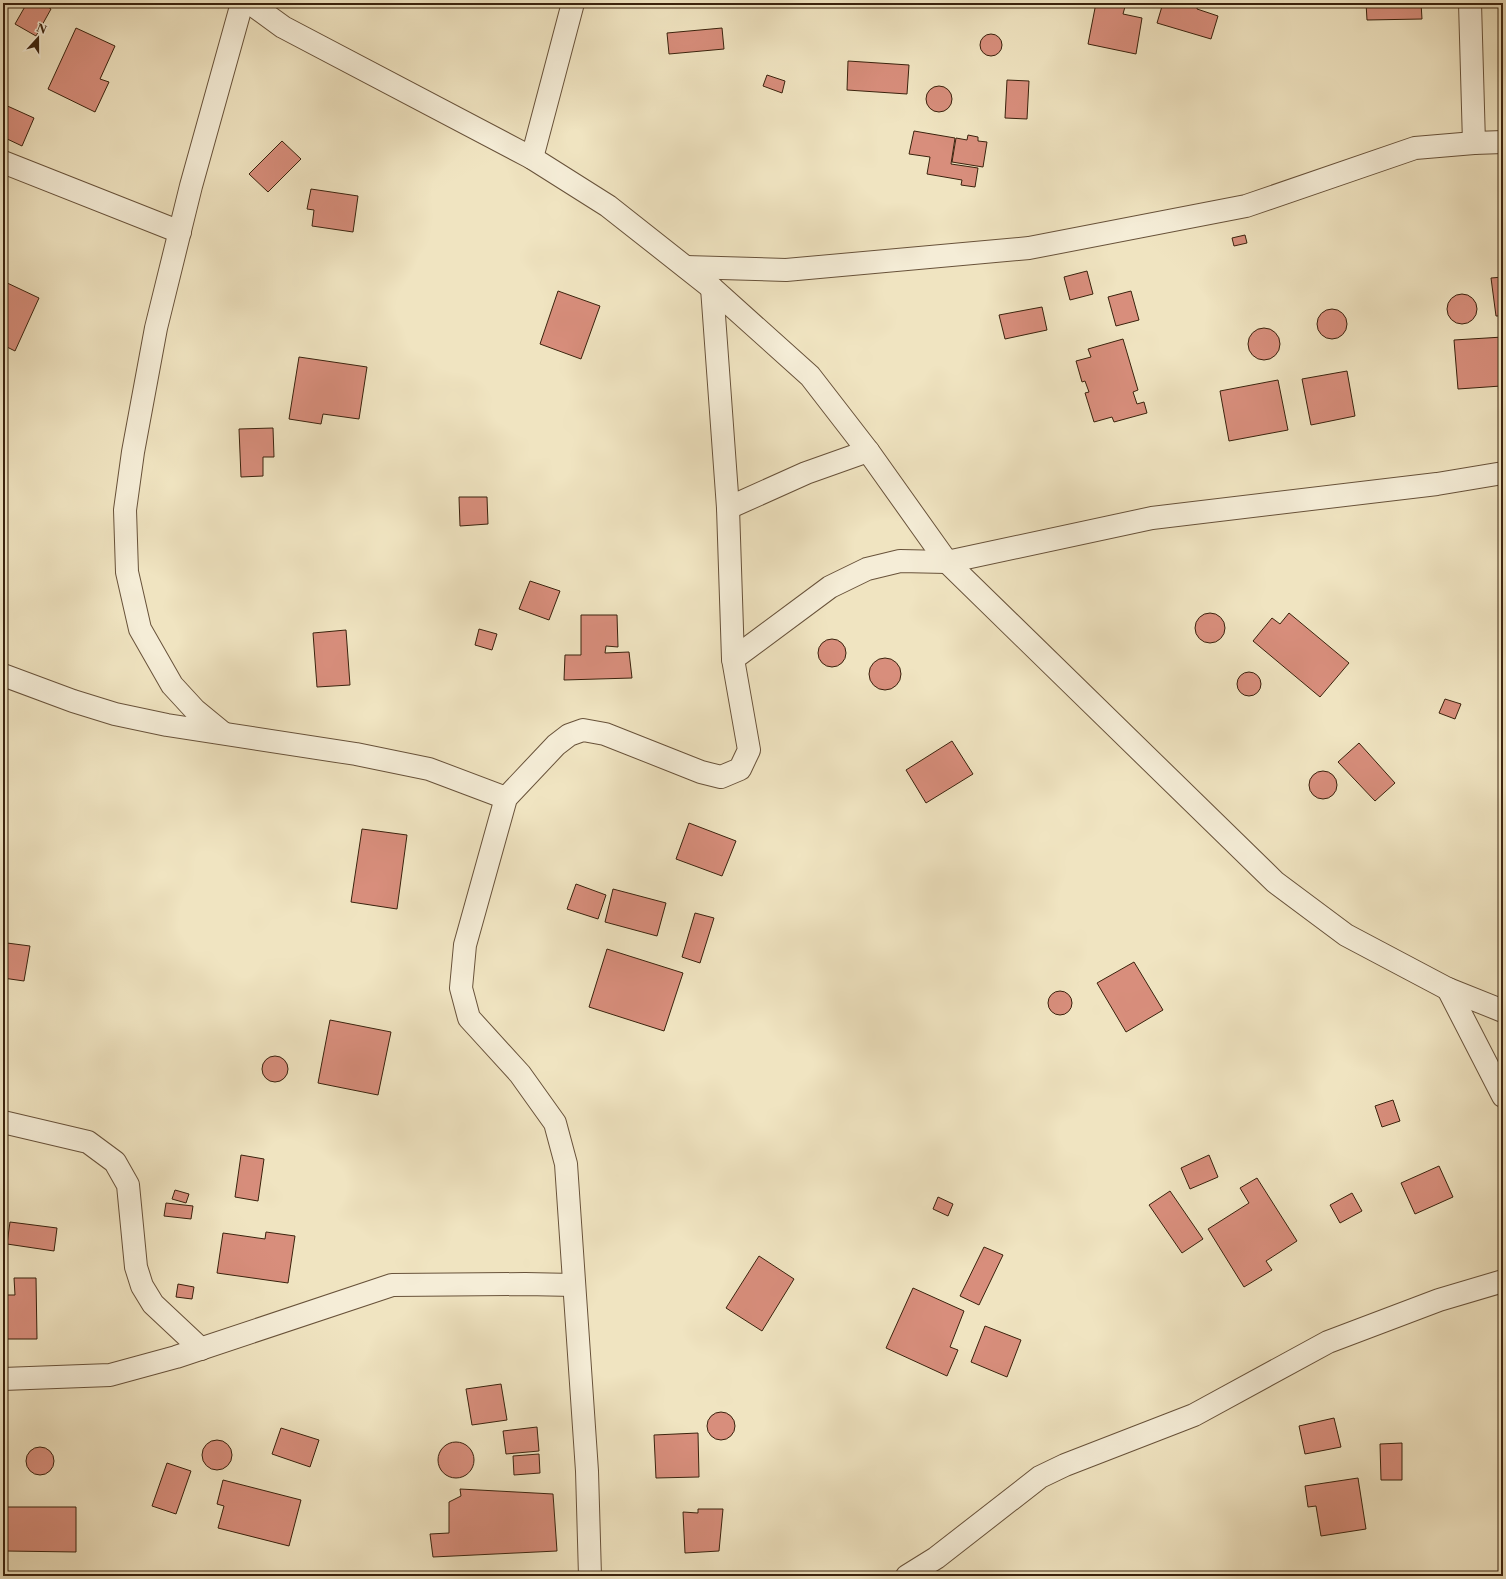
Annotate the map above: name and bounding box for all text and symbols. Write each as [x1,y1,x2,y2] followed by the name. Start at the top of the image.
[18,18,58,58] north arrow
[35,20,49,37] text: N

